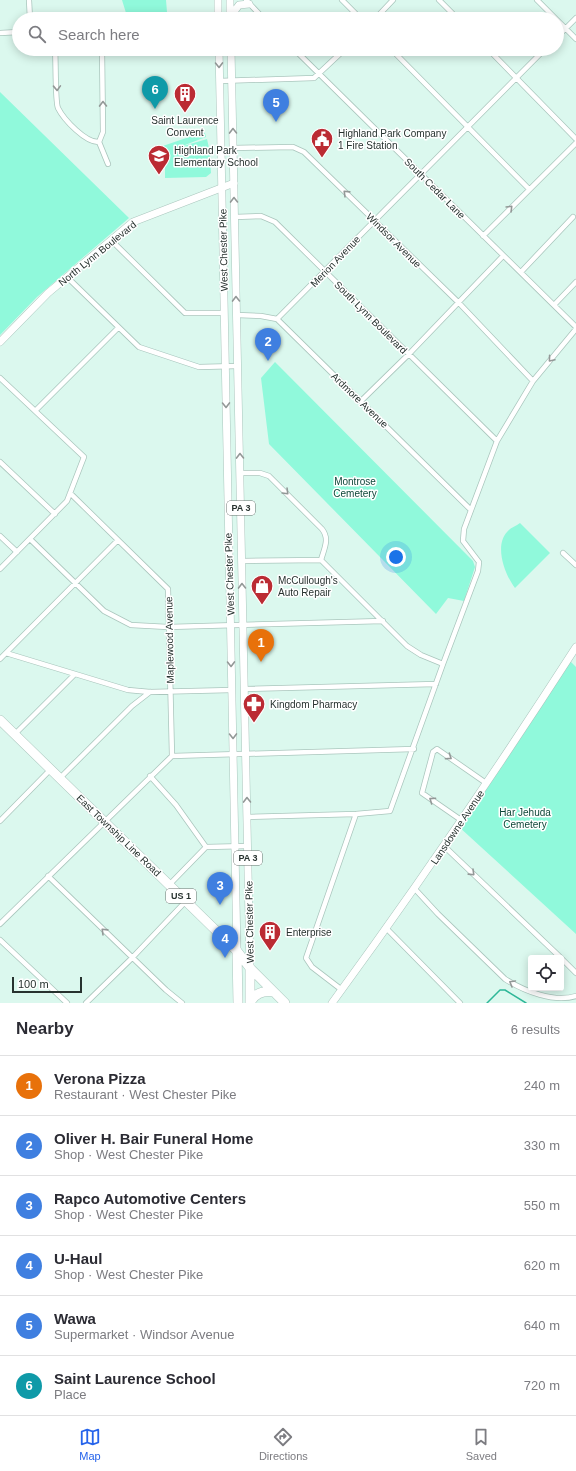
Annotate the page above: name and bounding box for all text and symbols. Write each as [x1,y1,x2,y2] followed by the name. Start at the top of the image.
[12,12,564,56] search box
[26,23,48,45] icon: search
[58,26,140,43] text: Search here
[215,62,223,68] one-way arrow
[142,76,168,109] pin: 6
[172,81,198,114] building icon: Saint Laurence Convent
[52,85,61,91] one-way arrow
[263,89,289,122] pin: 5
[99,101,107,107] one-way arrow
[151,115,219,138] place label: Saint Laurence Convent
[309,126,335,159] public building icon: Highland Park Company 1 Fire Station
[229,128,237,134] one-way arrow
[338,128,446,151] place label: Highland Park Company 1 Fire Station
[146,143,172,176] school or university icon: Highland Park Elementary School
[174,145,258,168] place label: Highland Park Elementary School
[402,156,468,221] street label: South Cedar Lane
[343,190,351,198] one-way arrow
[230,197,238,203] one-way arrow
[505,205,513,213] one-way arrow
[217,208,230,291] street label: West Chester Pike
[364,211,424,270] street label: Windsor Avenue
[56,219,138,288] street label: North Lynn Boulevard
[308,233,363,289] street label: Merion Avenue
[332,279,409,356] street label: South Lynn Boulevard
[232,296,240,302] one-way arrow
[255,328,281,361] pin: 2
[549,354,556,362] one-way arrow
[329,371,391,430] street label: Ardmore Avenue
[222,402,230,408] one-way arrow
[235,453,244,459] one-way arrow
[333,476,377,499] park label: Montrose Cemetery
[281,487,289,495] one-way arrow
[227,501,255,515] road number: PA 3
[223,532,236,615] street label: West Chester Pike
[386,547,406,567] your location
[249,573,275,606] shop icon: McCullough's Auto Repair
[278,575,338,598] place label: McCullough's Auto Repair
[238,583,246,589] one-way arrow
[163,596,176,684] street label: Maplewood Avenue
[248,629,274,662] pin: 1
[227,661,235,667] one-way arrow
[241,691,267,724] pharmacy icon: Kingdom Pharmacy
[270,699,357,710] place label: Kingdom Pharmacy
[229,733,237,739] one-way arrow
[445,753,452,760] one-way arrow
[428,788,487,866] street label: Lansdowne Avenue
[74,792,163,878] street label: East Township Line Road
[242,797,251,803] one-way arrow
[429,797,436,805] one-way arrow
[499,807,551,830] park label: Har Jehuda Cemetery
[234,851,262,865] road number: PA 3
[467,868,475,875] one-way arrow
[207,872,233,905] pin: 3
[243,880,256,963] street label: West Chester Pike
[166,889,196,903] road number: US 1
[257,919,283,952] building icon: Enterprise
[212,925,238,958] pin: 4
[286,927,332,938] place label: Enterprise
[101,928,109,936] one-way arrow
[528,955,564,991] map controls
[528,955,564,991] button: locate
[12,975,82,994] scale bar
[18,978,49,990] text: 100 m
[509,981,516,988] one-way arrow
[16,1019,74,1038] text: Nearby
[511,1022,560,1037] text: 6 results
[54,1070,146,1087] text: Verona Pizza
[25,1078,33,1093] text: 1
[524,1078,560,1093] text: 240 m
[54,1087,237,1102] text: Restaurant · West Chester Pike
[54,1130,253,1147] text: Oliver H. Bair Funeral Home
[25,1138,33,1153] text: 2
[524,1138,560,1153] text: 330 m
[54,1147,203,1162] text: Shop · West Chester Pike
[54,1190,246,1207] text: Rapco Automotive Centers
[25,1198,33,1213] text: 3
[524,1198,560,1213] text: 550 m
[54,1207,203,1222] text: Shop · West Chester Pike
[54,1250,102,1267] text: U-Haul
[25,1258,33,1273] text: 4
[524,1258,560,1273] text: 620 m
[54,1267,203,1282] text: Shop · West Chester Pike
[54,1310,96,1327] text: Wawa
[25,1318,33,1333] text: 5
[524,1318,560,1333] text: 640 m
[54,1327,234,1342] text: Supermarket · Windsor Avenue
[54,1370,216,1387] text: Saint Laurence School
[25,1378,33,1393] text: 6
[524,1378,560,1393] text: 720 m
[54,1387,87,1402] text: Place
[79,1426,101,1462] tab: Map
[259,1426,308,1462] tab: Directions
[466,1426,497,1462] tab: Saved

